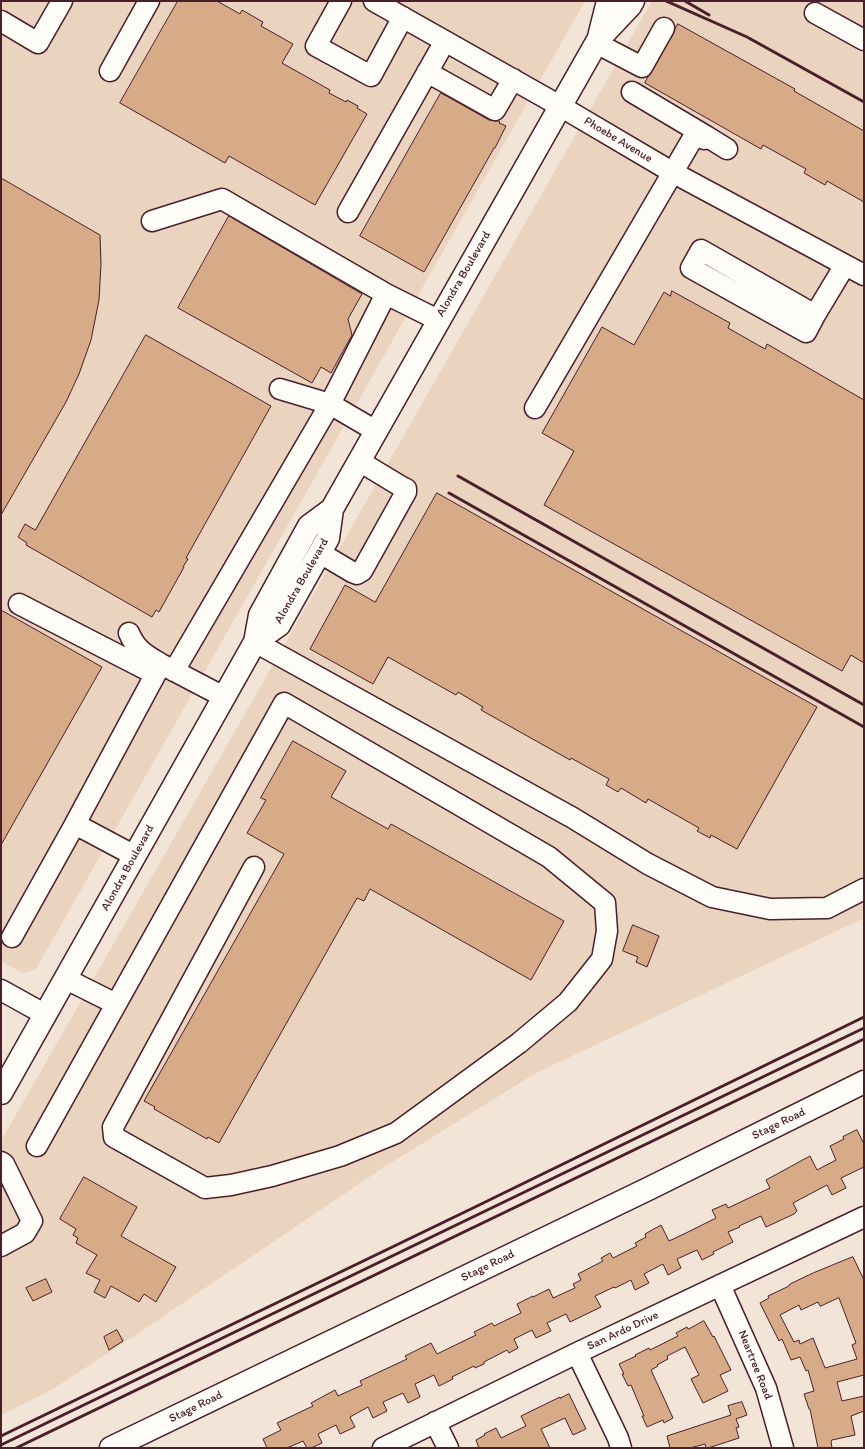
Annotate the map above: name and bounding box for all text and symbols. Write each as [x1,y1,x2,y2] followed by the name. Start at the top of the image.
[581,114,655,166] street label: Phoebe Avenue
[434,229,494,319] street label: Alondra Boulevard
[272,536,332,626] street label: Alondra Boulevard
[98,822,158,914] street label: Alondra Boulevard
[750,1105,808,1143] street label: Stage Road
[459,1247,517,1285] street label: Stage Road
[585,1308,661,1354] street label: San Ardo Drive
[735,1328,775,1402] street label: Neartree Road
[167,1388,225,1426] street label: Stage Road

